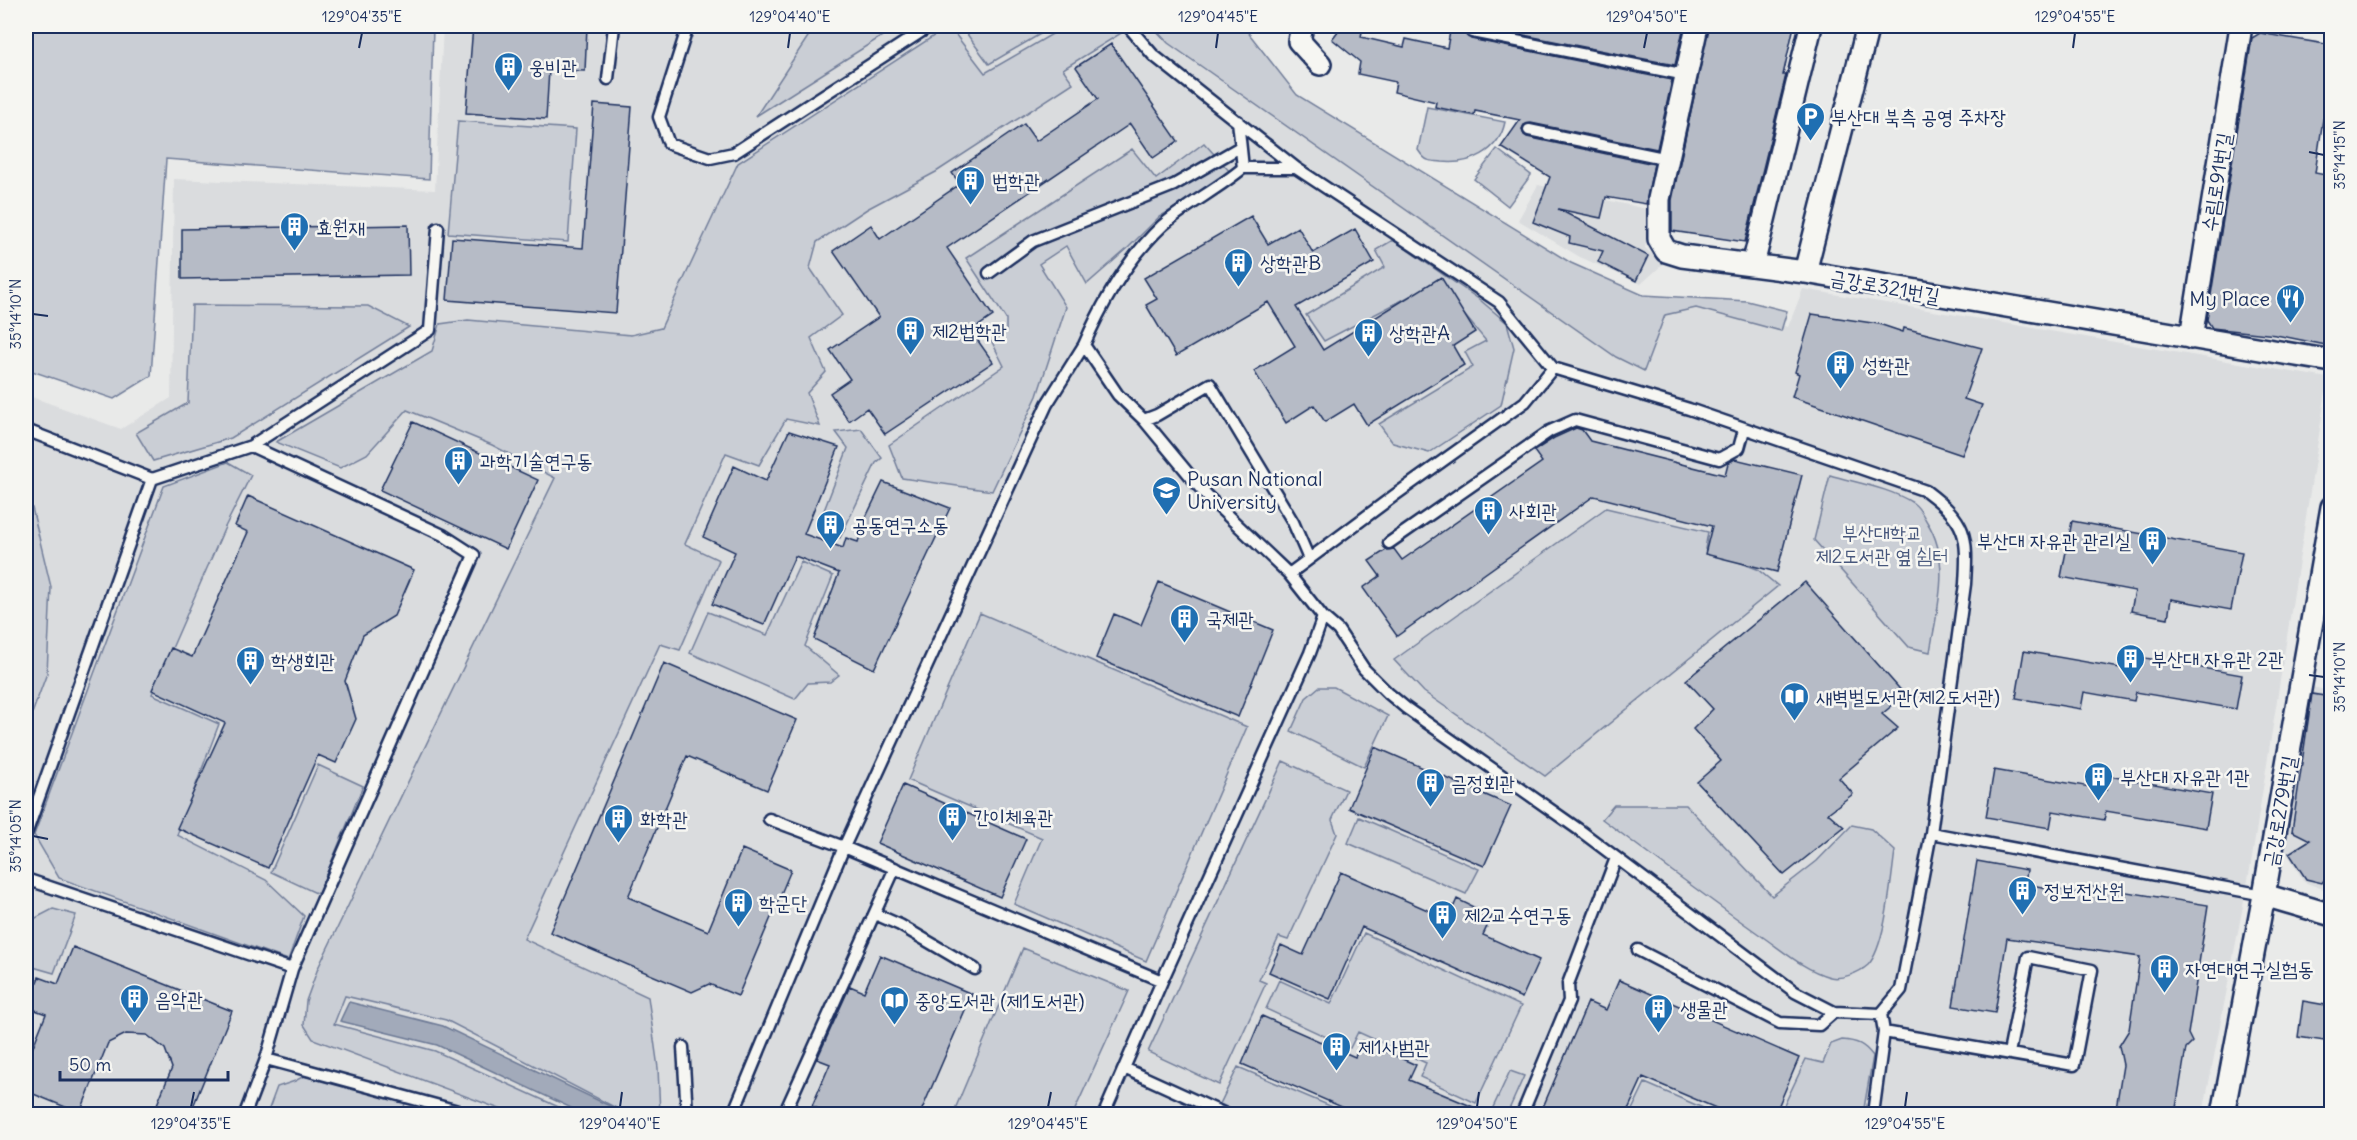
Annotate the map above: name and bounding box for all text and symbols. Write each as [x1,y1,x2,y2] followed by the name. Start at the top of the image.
[322,7,402,26] text: 129°04'35"E
[749,7,831,26] text: 129°04'40"E
[1178,7,1258,26] text: 129°04'45"E
[1606,7,1688,26] text: 129°04'50"E
[2035,7,2115,26] text: 129°04'55"E
[492,50,524,92] building icon: 웅비관
[529,54,577,79] place label: 웅비관
[1794,100,1826,142] parking icon: 부산대 북측 공영 주차장
[1831,104,2006,129] place label: 부산대 북측 공영 주차장
[2330,120,2349,190] text: 35°14'15"N
[2196,131,2236,233] street label: 수림로91번길
[955,164,987,206] building icon: 법학관
[992,168,1040,193] place label: 법학관
[279,210,311,252] building icon: 효원재
[316,214,364,239] place label: 효원재
[1223,246,1255,288] building icon: 상학관B
[1260,250,1321,275] place label: 상학관B
[1828,264,1942,308] street label: 금강로321번길
[6,279,25,349] text: 35°14'10"N
[2275,282,2307,324] restaurant icon: My Place
[2189,286,2270,311] place label: My Place
[895,314,927,356] building icon: 제2법학관
[1352,316,1384,358] building icon: 상학관A
[932,318,1007,343] place label: 제2법학관
[1389,320,1450,345] place label: 상학관A
[1825,348,1857,390] building icon: 성학관
[1862,352,1910,377] place label: 성학관
[443,444,475,486] building icon: 과학기술연구동
[480,448,593,473] place label: 과학기술연구동
[1187,466,1323,514] place label: Pusan National University
[1150,474,1182,516] school or university icon: Pusan National University
[1472,494,1504,536] building icon: 사회관
[1509,498,1557,523] place label: 사회관
[815,508,847,550] building icon: 공동연구소동
[852,512,949,537] place label: 공동연구소동
[1815,520,1949,568] park label: 부산대학교 제2도서관 옆 쉼터
[2136,524,2168,566] building icon: 부산대 자유관 관리실
[1977,528,2131,553] place label: 부산대 자유관 관리실
[1169,602,1201,644] building icon: 국제관
[1206,606,1254,631] place label: 국제관
[2114,642,2146,684] building icon: 부산대 자유관 2관
[2330,642,2349,712] text: 35°14'10"N
[234,644,266,686] building icon: 학생회관
[2151,646,2284,671] place label: 부산대 자유관 2관
[271,648,335,673] place label: 학생회관
[1779,680,1811,722] library icon: 새벽벌도서관(제2도서관)
[1816,684,2000,709] place label: 새벽벌도서관(제2도서관)
[2257,753,2301,869] street label: 금강로279번길
[2083,760,2115,802] building icon: 부산대 자유관 1관
[2120,764,2250,789] place label: 부산대 자유관 1관
[1414,766,1446,808] building icon: 금정회관
[1451,770,1515,795] place label: 금정회관
[6,799,25,873] text: 35°14'05"N
[936,800,968,842] building icon: 간이체육관
[603,802,635,844] building icon: 화학관
[973,804,1053,829] place label: 간이체육관
[640,806,688,831] place label: 화학관
[2007,874,2039,916] building icon: 정보전산원
[2044,878,2124,903] place label: 정보전산원
[722,886,754,928] building icon: 학군단
[759,890,807,915] place label: 학군단
[1427,898,1459,940] building icon: 제2교수연구동
[1464,902,1572,927] place label: 제2교수연구동
[2148,952,2180,994] building icon: 자연대연구실험동
[2185,956,2314,981] place label: 자연대연구실험동
[118,982,150,1024] building icon: 음악관
[878,984,910,1026] library icon: 중앙도서관 (제1도서관)
[155,986,203,1011] place label: 음악관
[915,988,1085,1013] place label: 중앙도서관 (제1도서관)
[1643,992,1675,1034] building icon: 생물관
[1680,996,1728,1021] place label: 생물관
[1321,1030,1353,1072] building icon: 제1사범관
[1358,1034,1430,1059] place label: 제1사범관
[60,1044,228,1082] scale bar
[69,1053,111,1076] text: 50 m
[151,1114,231,1133] text: 129°04'35"E
[579,1114,661,1133] text: 129°04'40"E
[1008,1114,1088,1133] text: 129°04'45"E
[1436,1114,1518,1133] text: 129°04'50"E
[1865,1114,1945,1133] text: 129°04'55"E

